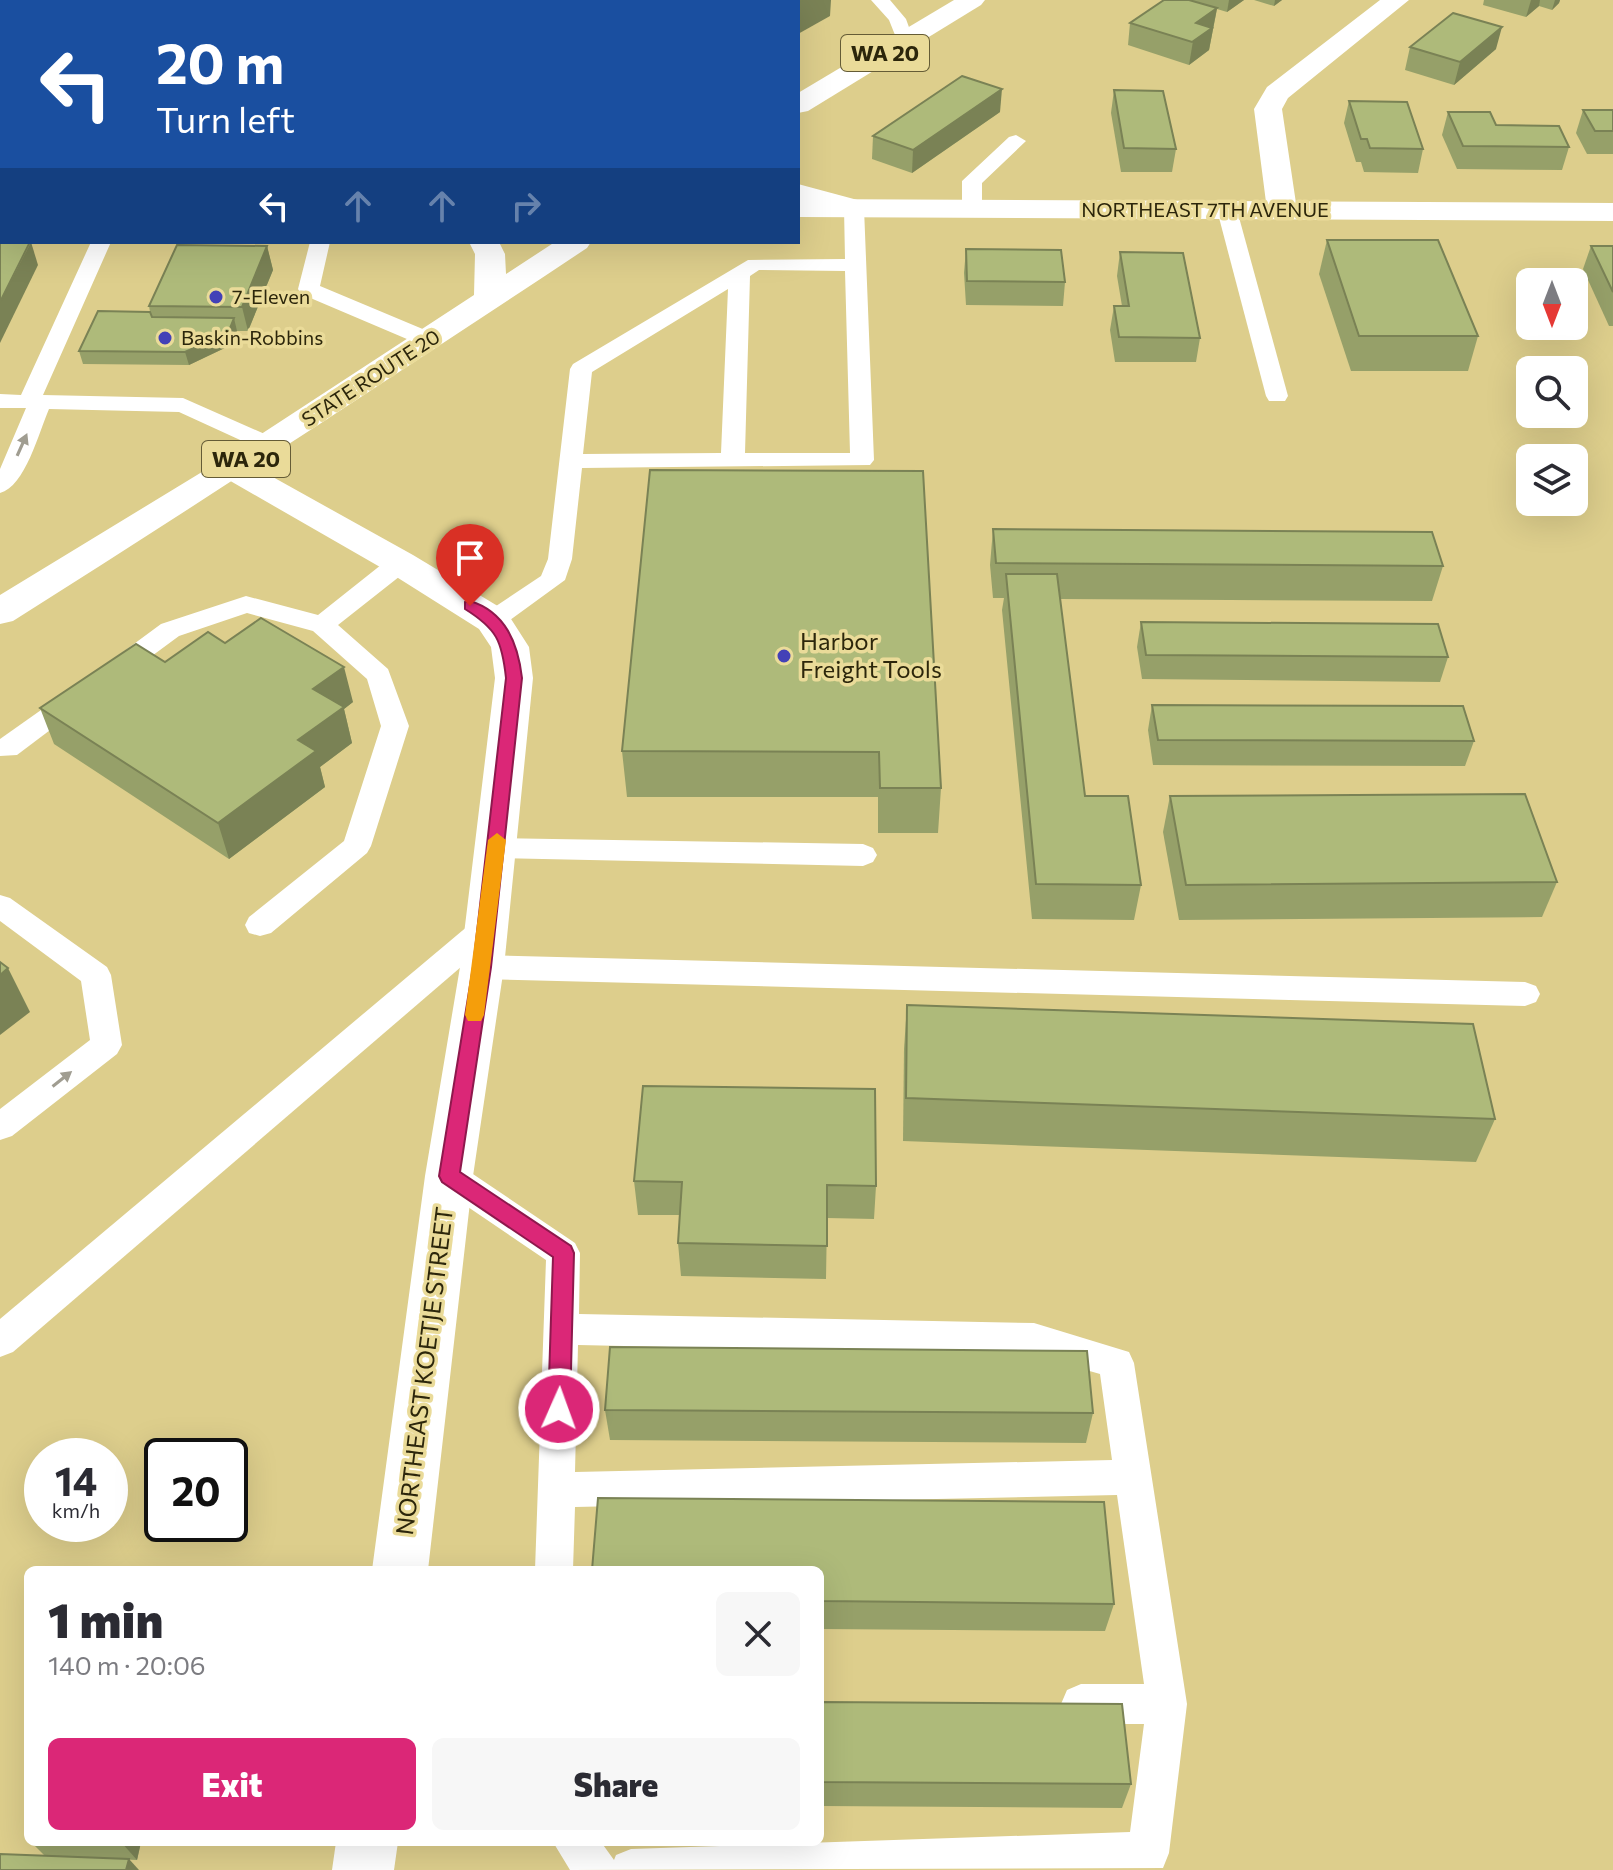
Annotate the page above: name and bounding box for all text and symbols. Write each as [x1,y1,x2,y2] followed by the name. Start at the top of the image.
[156,27,284,96] text: 20 m
[24,32,128,136] icon: left
[841,35,929,71] road number: WA 20
[156,96,295,140] text: Turn left
[252,184,296,228] icon: left
[336,184,380,228] icon: ahead
[420,184,464,228] icon: ahead
[504,184,548,228] icon: right
[1081,197,1329,221] street label: NORTHEAST 7TH AVENUE
[1516,268,1588,340] north arrow
[1516,268,1588,516] map controls
[232,284,310,308] place label: 7-Eleven
[207,288,225,306] marker: 7-Eleven
[297,324,444,431] street label: STATE ROUTE 20
[181,325,323,349] place label: Baskin-Robbins
[156,329,174,347] marker: Baskin-Robbins
[1516,356,1588,428] button: search
[16,433,29,457] one-way arrow
[202,441,290,477] road number: WA 20
[1516,444,1588,516] button: layers
[436,524,504,606] pin
[448,536,492,580] icon: arrive
[800,626,942,683] place label: Harbor Freight Tools
[775,647,793,665] marker: Harbor Freight Tools
[52,1071,72,1088] one-way arrow
[389,1205,458,1537] street label: NORTHEAST KOETJE STREET
[517,1367,601,1451] position arrow
[144,1438,248,1542] speed limit sign: 20
[55,1455,97,1504] text: 14
[52,1498,100,1522] text: km/h
[48,1589,163,1648] text: 1 min
[716,1592,800,1676] button: close
[48,1649,206,1680] text: 140 m · 20:06
[48,1738,416,1830] button: Exit
[432,1738,800,1830] button: Share

